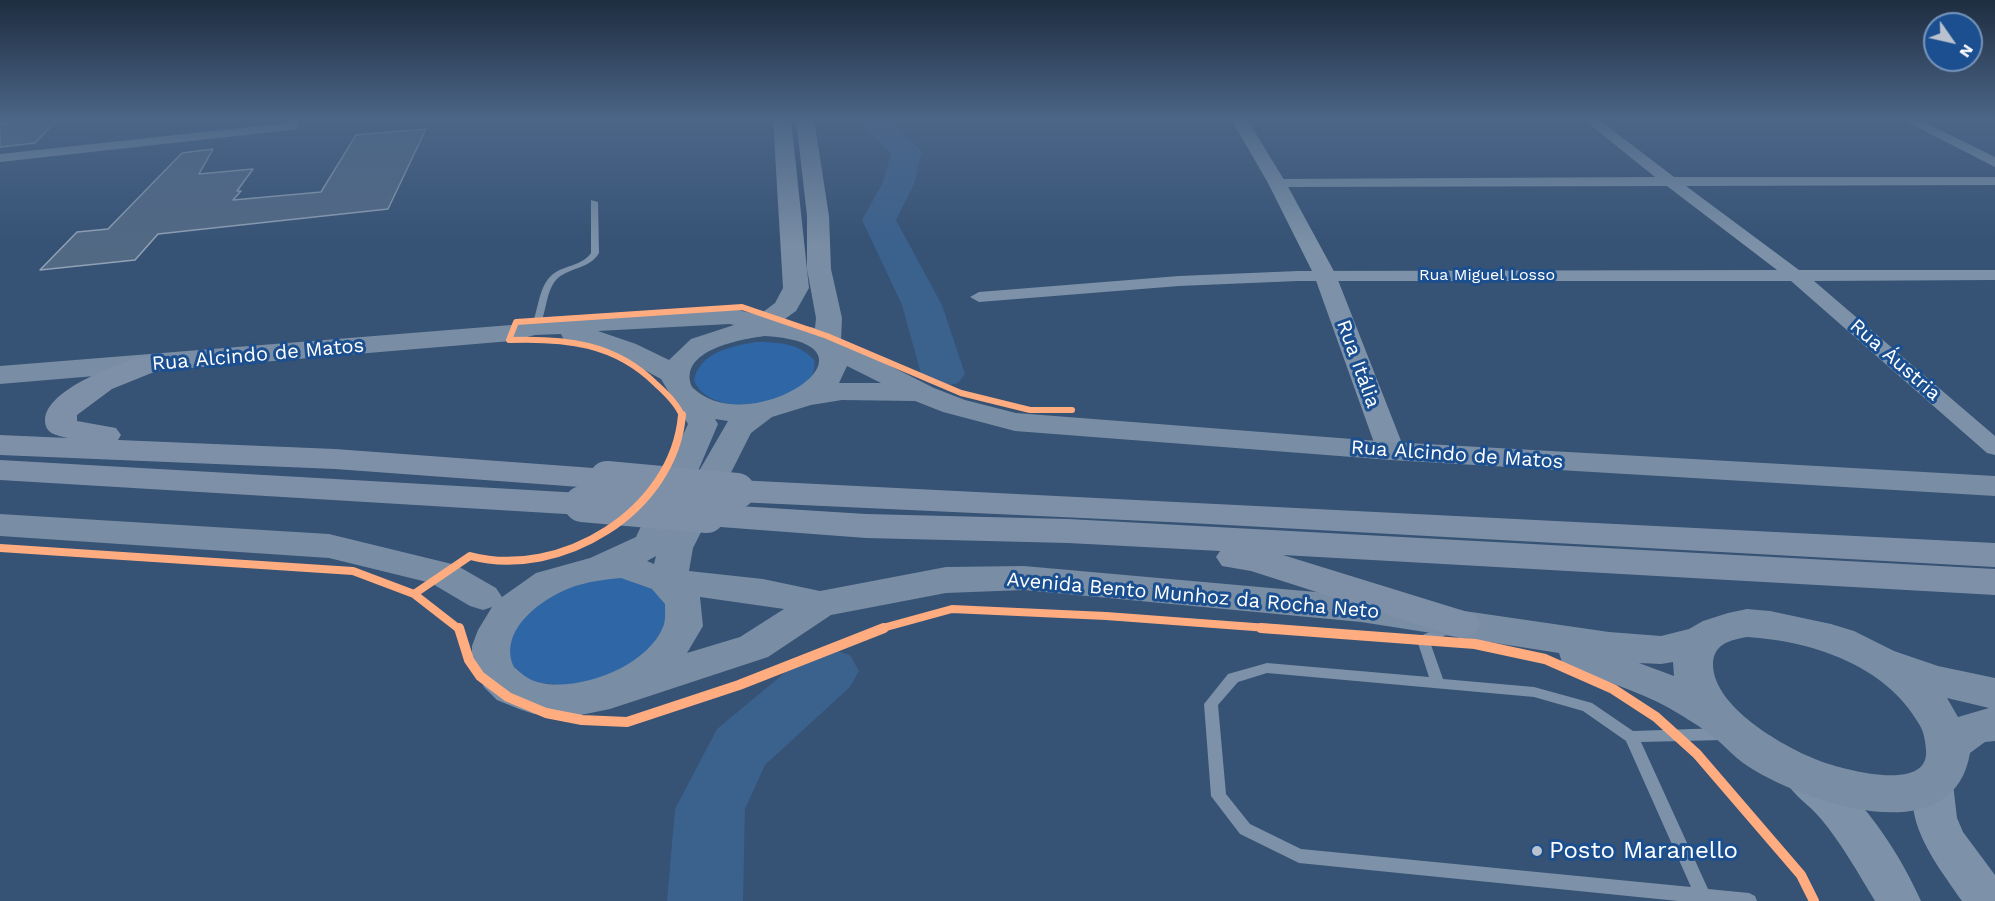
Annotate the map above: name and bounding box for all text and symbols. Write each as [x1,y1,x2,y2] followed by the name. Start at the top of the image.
[1923,12,1983,72] north arrow
[1955,41,1978,61] text: N
[1419,265,1555,285] street label: Rua Miguel Losso
[1845,314,1945,406] street label: Rua Áustria
[1331,317,1385,411] street label: Rua Itália
[151,334,365,376] street label: Rua Alcindo de Matos
[1350,436,1564,474] street label: Rua Alcindo de Matos
[1006,568,1380,624] street label: Avenida Bento Munhoz da Rocha Neto
[1549,837,1738,865] place label: Posto Maranello
[1530,844,1544,858] marker: Posto Maranello

